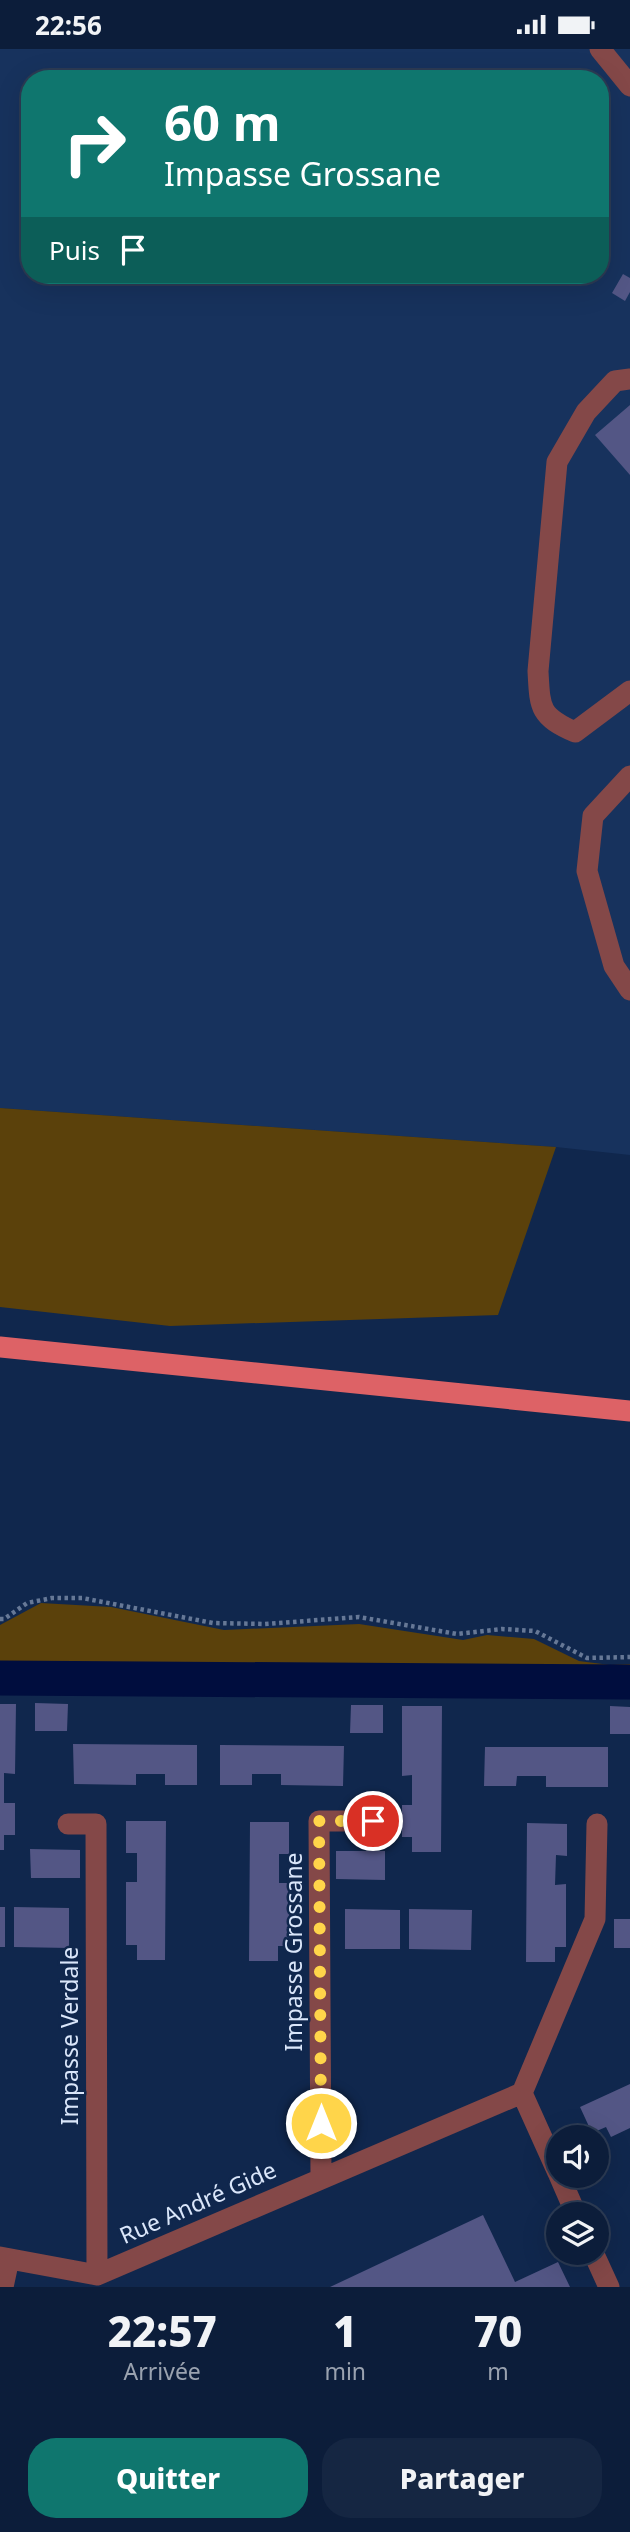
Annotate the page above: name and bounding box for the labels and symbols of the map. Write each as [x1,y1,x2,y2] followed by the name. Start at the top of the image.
[343,1791,403,1851] pin
[277,1852,309,2052] street label: Impasse Grossane
[53,1947,85,2125] street label: Impasse Verdale
[284,2086,358,2160] position arrow
[114,2153,281,2251] street label: Rue André Gide

